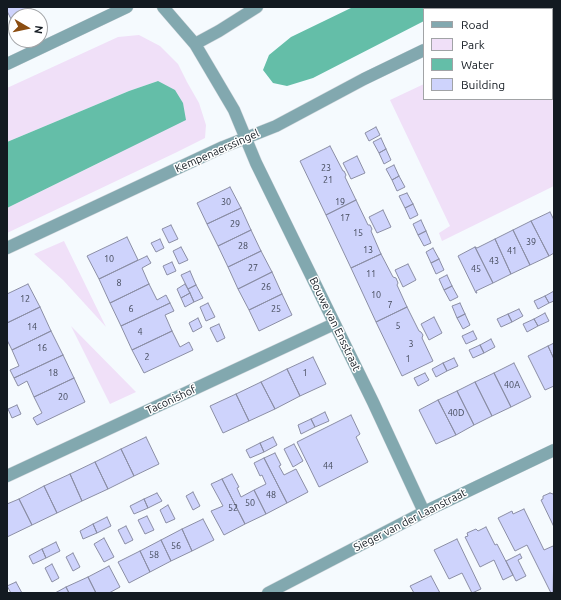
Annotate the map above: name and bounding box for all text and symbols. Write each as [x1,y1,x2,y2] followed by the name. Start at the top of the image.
[8,8,48,48] north arrow
[423,8,553,100] legend
[461,18,489,31] text: Road
[32,25,45,35] text: N
[461,38,485,51] text: Park
[461,58,494,71] text: Water
[461,78,505,91] text: Building
[173,127,261,175] street label: Kempenaerssingel
[321,163,331,173] house number: 23
[323,175,333,185] house number: 21
[221,197,231,207] house number: 30
[335,197,345,207] house number: 19
[340,213,350,223] house number: 17
[230,219,240,229] house number: 29
[353,228,363,238] house number: 15
[526,237,536,247] house number: 39
[238,241,248,251] house number: 28
[363,245,373,255] house number: 13
[507,246,517,256] house number: 41
[104,254,114,264] house number: 10
[489,256,499,266] house number: 43
[248,263,258,273] house number: 27
[471,264,481,274] house number: 45
[366,269,376,279] house number: 11
[307,275,363,373] street label: Bouwe van Ensstraat
[116,278,122,288] house number: 8
[261,282,271,292] house number: 26
[371,290,381,300] house number: 10
[20,294,30,304] house number: 12
[387,300,393,310] house number: 7
[128,304,134,314] house number: 6
[271,304,281,314] house number: 25
[395,321,401,331] house number: 5
[27,322,37,332] house number: 14
[137,327,143,337] house number: 4
[408,339,414,349] house number: 3
[37,343,47,353] house number: 16
[144,352,150,362] house number: 2
[405,354,411,364] house number: 1
[48,368,58,378] house number: 18
[302,368,308,378] house number: 1
[504,380,520,390] house number: 40A
[144,383,198,417] street label: Taconishof
[58,392,68,402] house number: 20
[448,408,464,418] house number: 40D
[323,461,333,471] house number: 44
[351,486,469,554] street label: Sieger van der Laanstraat
[266,490,276,500] house number: 48
[245,498,255,508] house number: 50
[228,503,238,513] house number: 52
[171,541,181,551] house number: 56
[149,550,159,560] house number: 58

